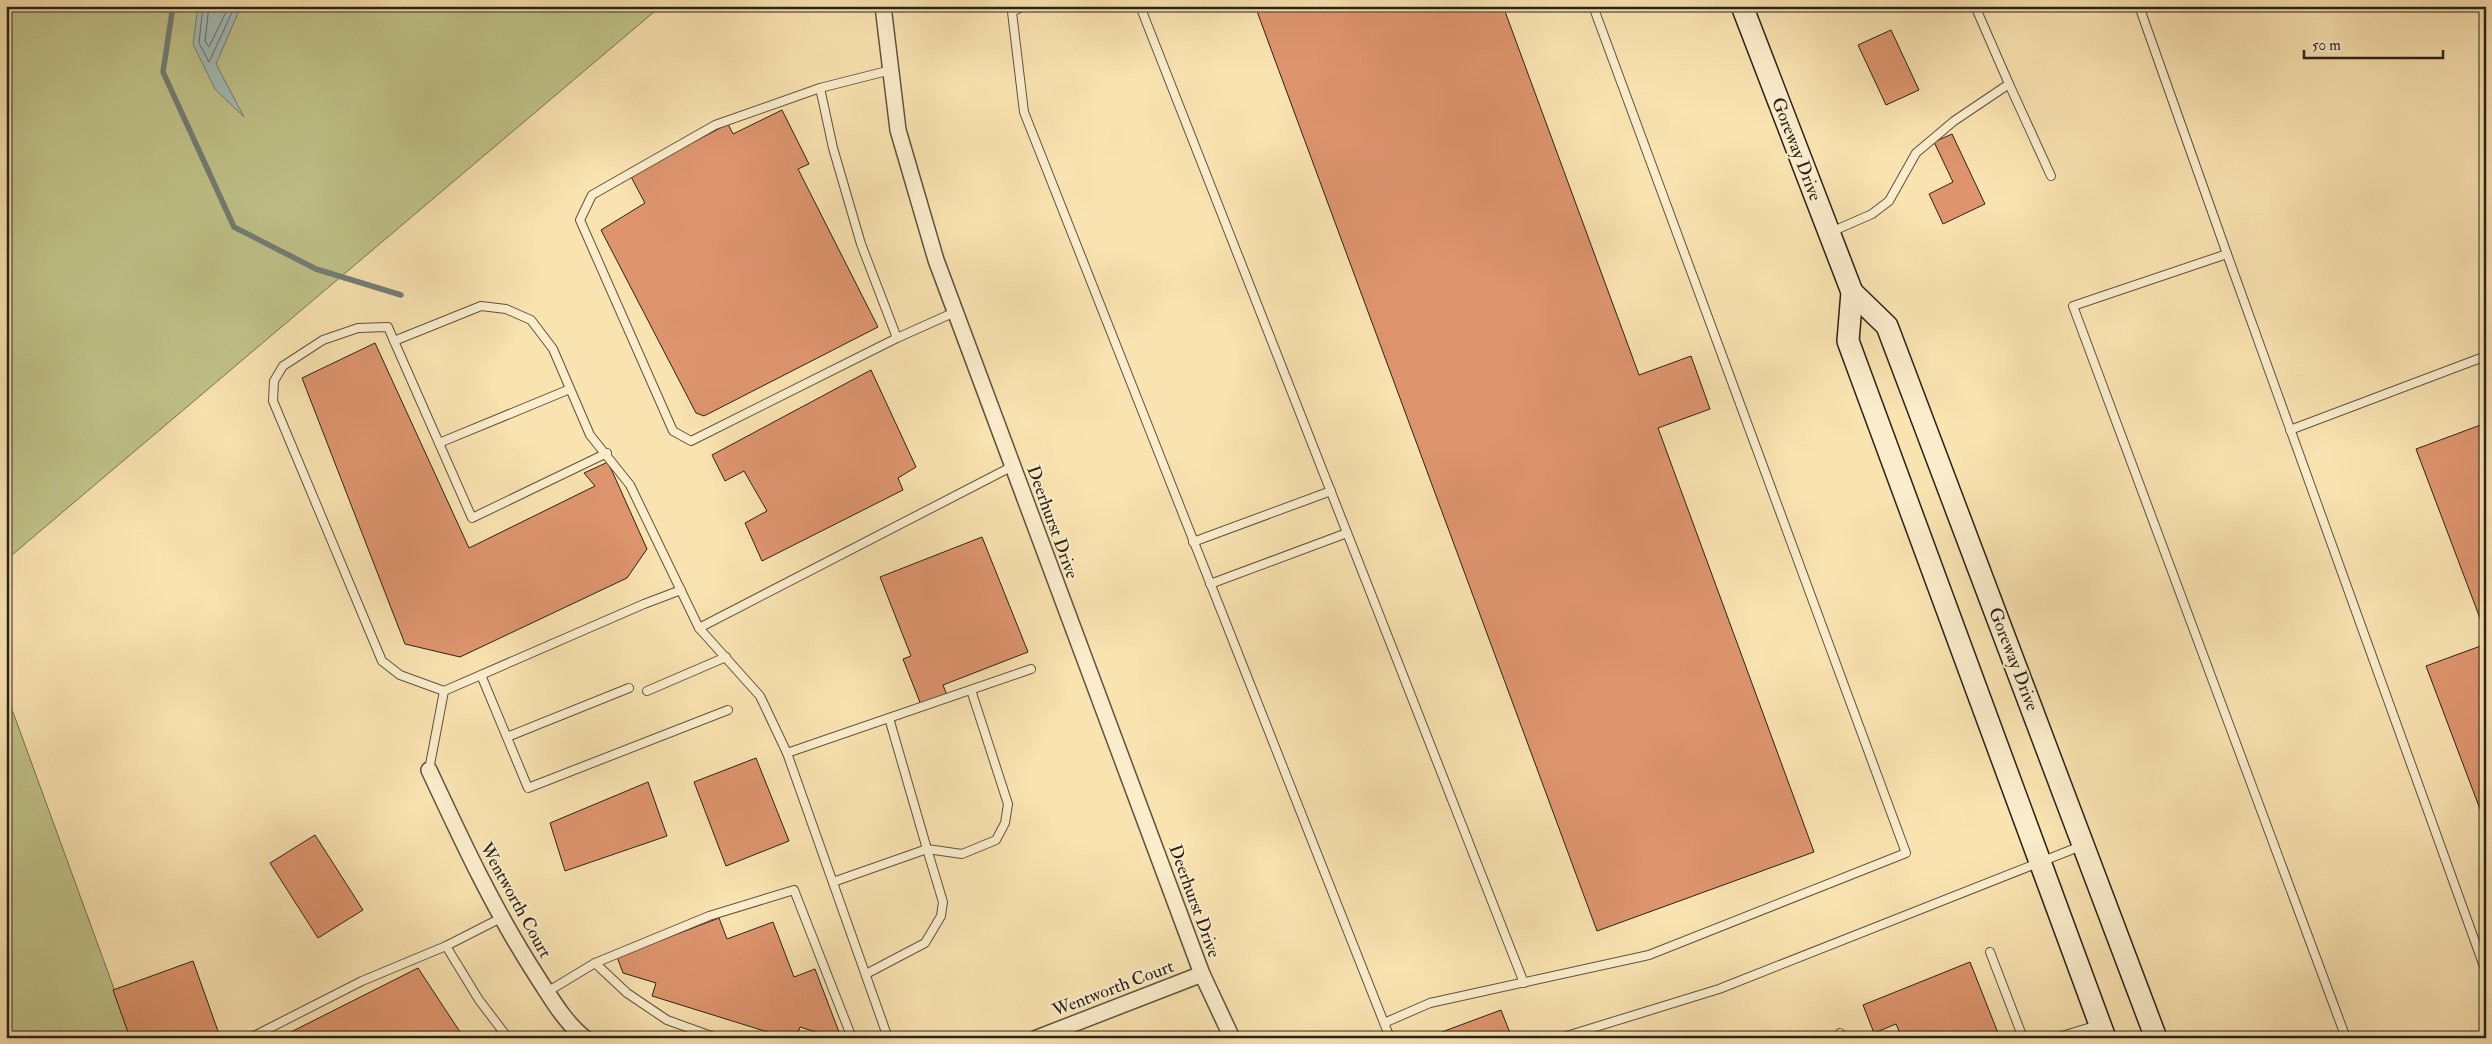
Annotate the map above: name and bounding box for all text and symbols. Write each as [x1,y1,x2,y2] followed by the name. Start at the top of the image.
[2304,28,2443,60] scale bar
[2312,36,2341,55] text: 50 m
[1766,94,1827,205] street label: Goreway Drive
[1021,462,1084,582] street label: Deerhurst Drive
[1983,604,2044,715] street label: Goreway Drive
[474,838,557,962] street label: Wentworth Court
[1163,841,1226,961] street label: Deerhurst Drive
[1048,955,1177,1023] street label: Wentworth Court

